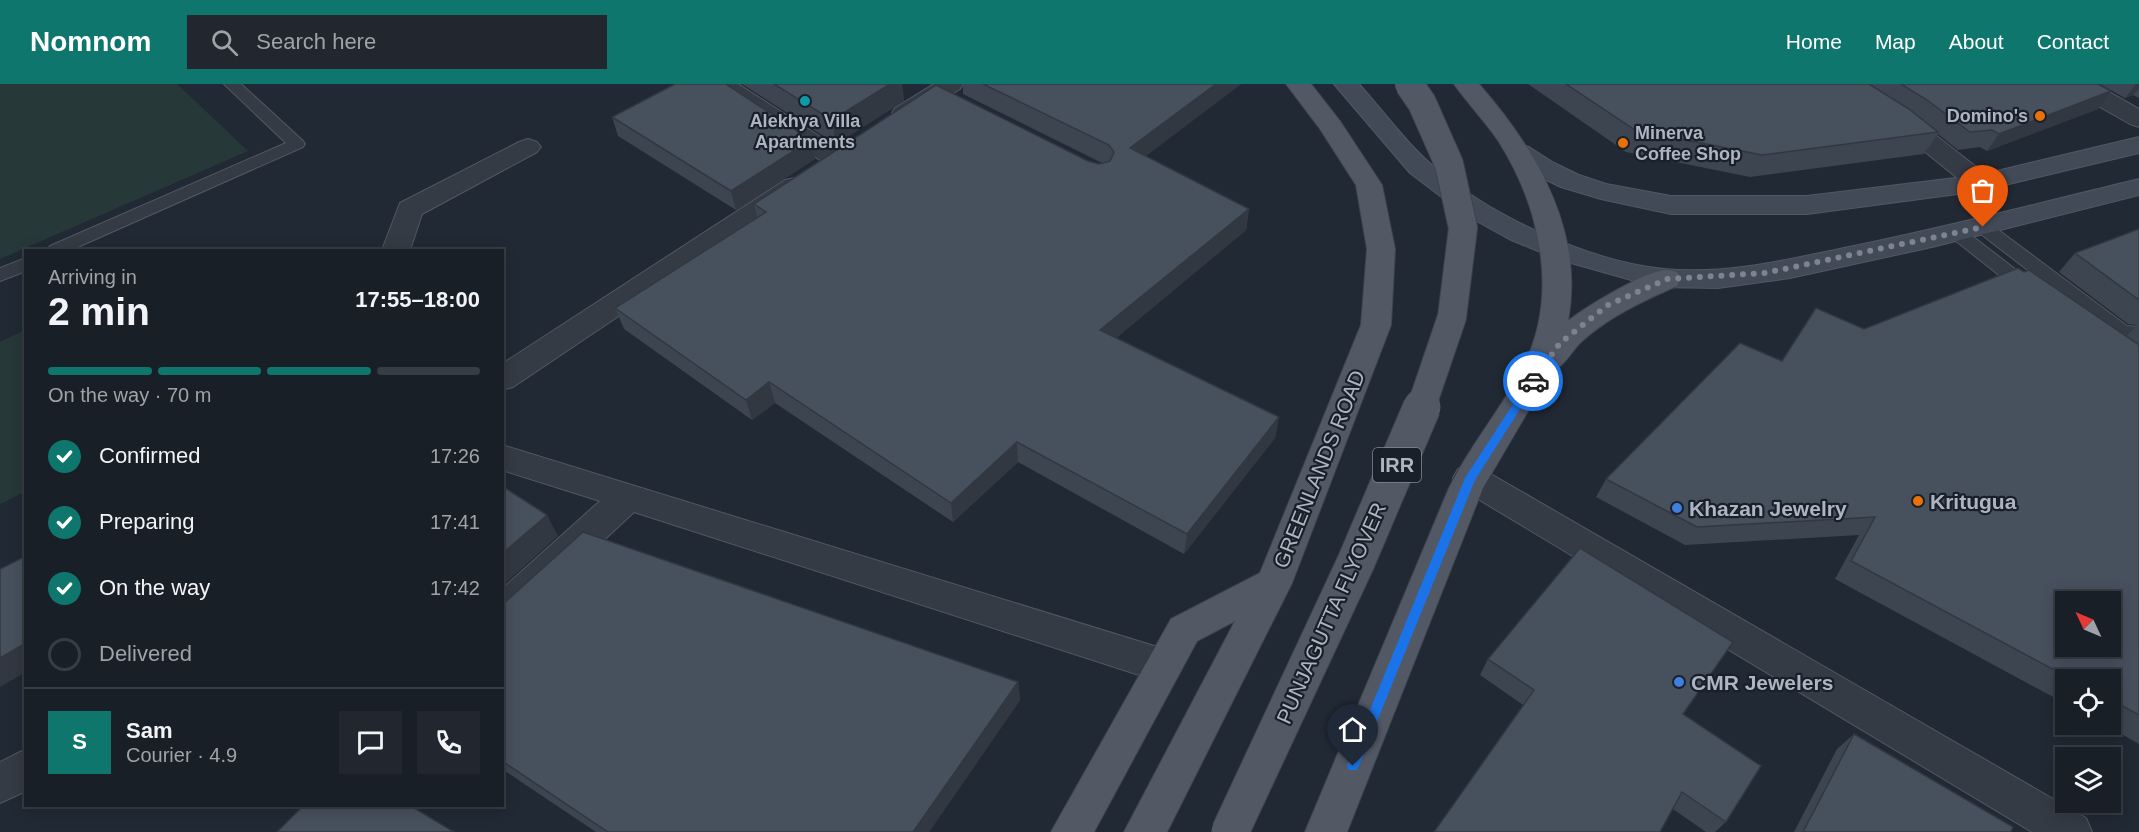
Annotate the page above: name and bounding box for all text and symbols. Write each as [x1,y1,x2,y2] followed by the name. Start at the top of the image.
[187,15,607,69] search box
[30,26,151,57] text: Nomnom
[208,26,241,59] icon: search
[256,29,376,54] text: Search here
[1786,30,1842,53] text: Home
[1875,30,1916,53] text: Map
[1949,30,2004,53] text: About
[2037,30,2109,53] text: Contact
[798,94,812,108] marker: Alekhya Villa Apartments
[1947,106,2028,126] place label: Domino's
[2033,109,2047,123] marker: Domino's
[750,111,861,152] place label: Alekhya Villa Apartments
[1635,123,1741,164] place label: Minerva Coffee Shop
[1616,136,1630,150] marker: Minerva Coffee Shop
[1957,165,2008,227] pin
[1966,174,1999,207] icon: bag
[48,266,137,288] text: Arriving in
[355,287,480,312] text: 17:55–18:00
[48,290,150,333] text: 2 min
[1503,351,1563,411] courier
[1517,365,1550,398] icon: car
[1269,367,1369,571] street label: GREENLANDS ROAD
[48,384,211,406] text: On the way · 70 m
[48,440,81,473] icon: check
[99,443,200,468] text: Confirmed
[430,445,480,467] text: 17:26
[1373,448,1421,482] road number: IRR
[1930,490,2017,513] place label: Kritugua
[1911,494,1925,508] marker: Kritugua
[1689,497,1847,520] place label: Khazan Jewelry
[1272,499,1390,727] street label: PUNJAGUTTA FLYOVER
[1670,501,1684,515] marker: Khazan Jewelry
[48,506,81,539] icon: check
[99,509,194,534] text: Preparing
[430,511,480,533] text: 17:41
[48,572,81,605] icon: check
[99,575,210,600] text: On the way
[430,577,480,599] text: 17:42
[2055,591,2121,657] north arrow
[2055,591,2121,813] map controls
[99,641,192,666] text: Delivered
[2055,669,2121,735] button: locate
[1691,671,1833,694] place label: CMR Jewelers
[1672,675,1686,689] marker: CMR Jewelers
[1327,704,1378,766] pin
[339,711,402,774] button: chat
[417,711,480,774] button: phone
[1336,713,1369,746] icon: home
[126,718,172,743] text: Sam
[72,729,87,754] text: S
[126,744,237,766] text: Courier · 4.9
[2055,747,2121,813] button: layers

